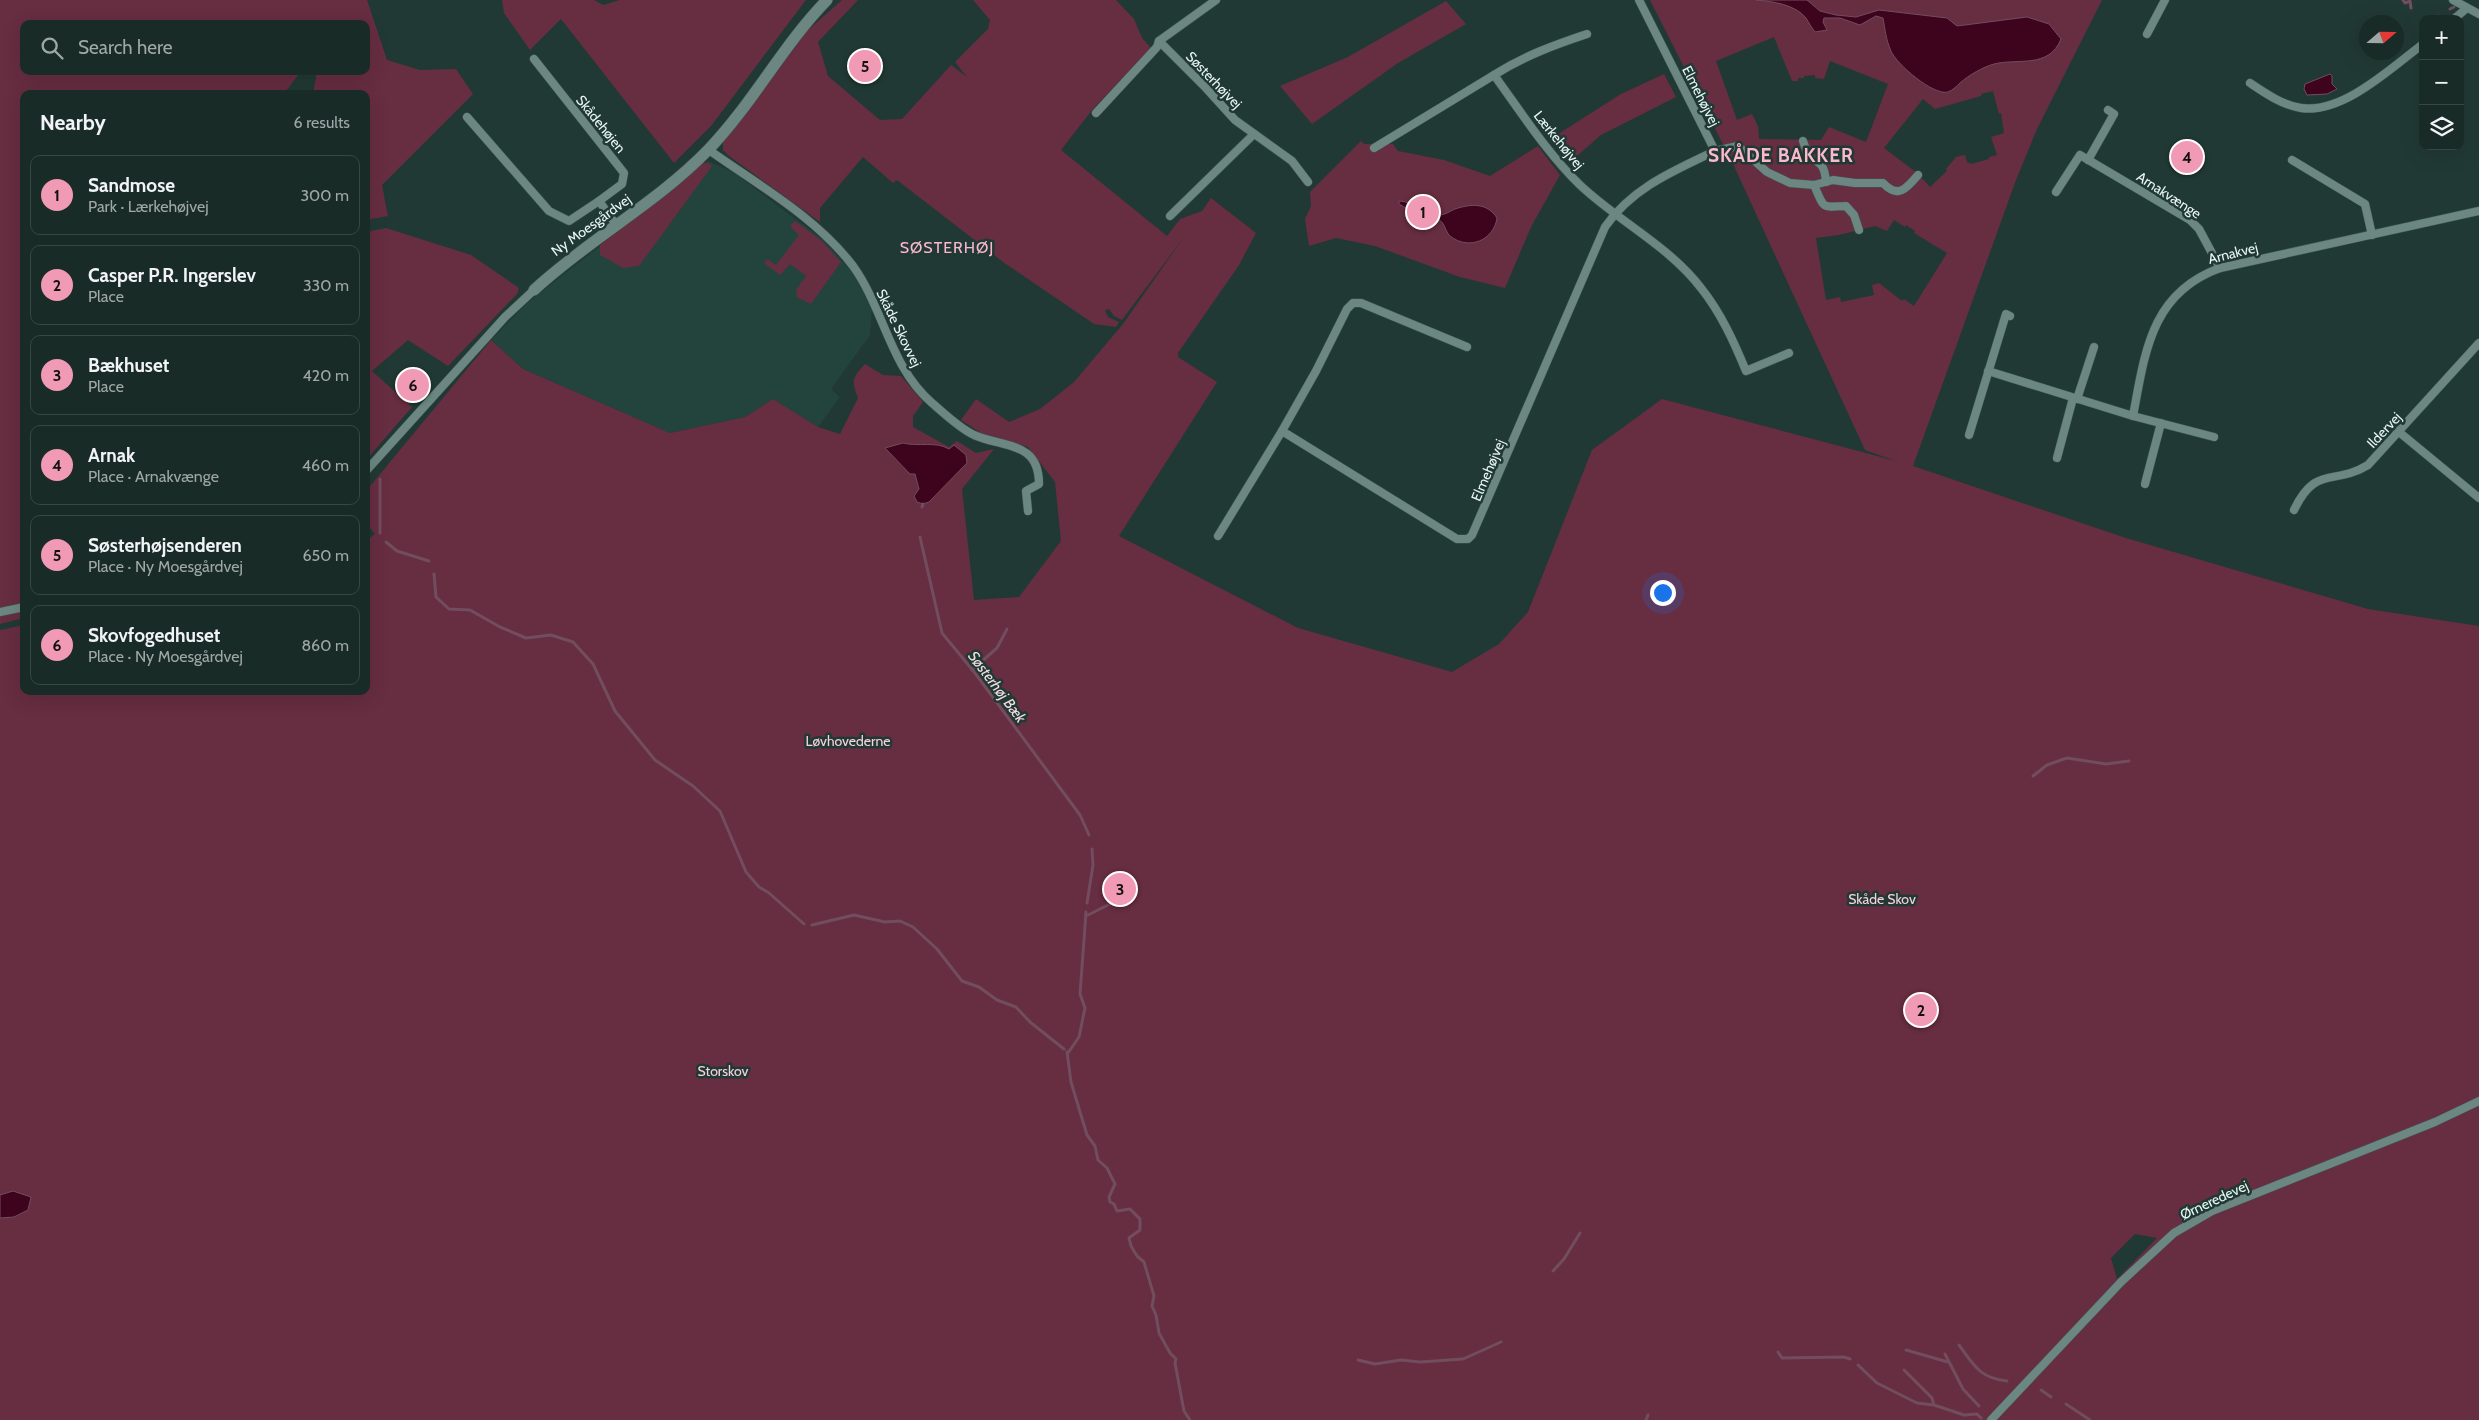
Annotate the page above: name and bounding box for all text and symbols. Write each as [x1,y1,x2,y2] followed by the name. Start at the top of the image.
[2359,15,2404,60] north arrow
[2419,15,2464,150] map controls
[2419,15,2464,60] button: +
[20,20,370,75] search box
[38,34,66,62] icon: search
[78,36,172,59] text: Search here
[849,47,881,85] pin: 5
[1182,47,1246,113] street label: Søsterhøjvej
[2419,60,2464,105] button: −
[1678,63,1724,129] street label: Elmehøjvej
[572,91,630,157] street label: Skådehøjen
[2419,105,2464,150] button: layers
[1530,107,1588,173] street label: Lærkehøjvej
[40,110,106,135] text: Nearby
[294,113,350,132] text: 6 results
[2171,138,2203,176] pin: 4
[1708,143,1854,167] district label: SKÅDE BAKKER
[2133,167,2205,223] street label: Arnakvænge
[88,174,175,197] text: Sandmose
[54,186,60,205] text: 1
[300,186,349,205] text: 300 m
[548,190,635,260] street label: Ny Moesgårdvej
[1407,193,1439,231] pin: 1
[88,197,209,216] text: Park · Lærkehøjvej
[900,238,994,257] district label: SØSTERHØJ
[2206,238,2260,268] street label: Arnakvej
[88,264,256,287] text: Casper P.R. Ingerslev
[53,276,61,295] text: 2
[303,276,349,295] text: 330 m
[872,286,926,370] street label: Skåde Skovvej
[88,287,124,306] text: Place
[88,354,169,377] text: Bækhuset
[53,366,61,385] text: 3
[303,366,349,385] text: 420 m
[397,366,429,404] pin: 6
[88,377,124,396] text: Place
[2363,408,2405,452] street label: Ildervej
[1467,436,1509,504] street label: Elmehøjvej
[88,444,135,467] text: Arnak
[52,456,62,475] text: 4
[302,456,349,475] text: 460 m
[88,467,219,486] text: Place · Arnakvænge
[88,534,242,557] text: Søsterhøjsenderen
[53,546,61,565] text: 5
[302,546,349,565] text: 650 m
[88,557,243,576] text: Place · Ny Moesgårdvej
[1650,580,1676,606] your location
[88,624,220,647] text: Skovfogedhuset
[53,636,62,655] text: 6
[301,636,349,655] text: 860 m
[88,647,243,666] text: Place · Ny Moesgårdvej
[964,648,1030,727] water label: Søsterhøj Bæk
[806,732,890,750] park label: Løvhovederne
[1104,870,1136,908] pin: 3
[1848,890,1916,908] park label: Skåde Skov
[1905,991,1937,1029] pin: 2
[698,1062,749,1080] park label: Storskov
[2177,1176,2251,1224] street label: Ørneredevej

